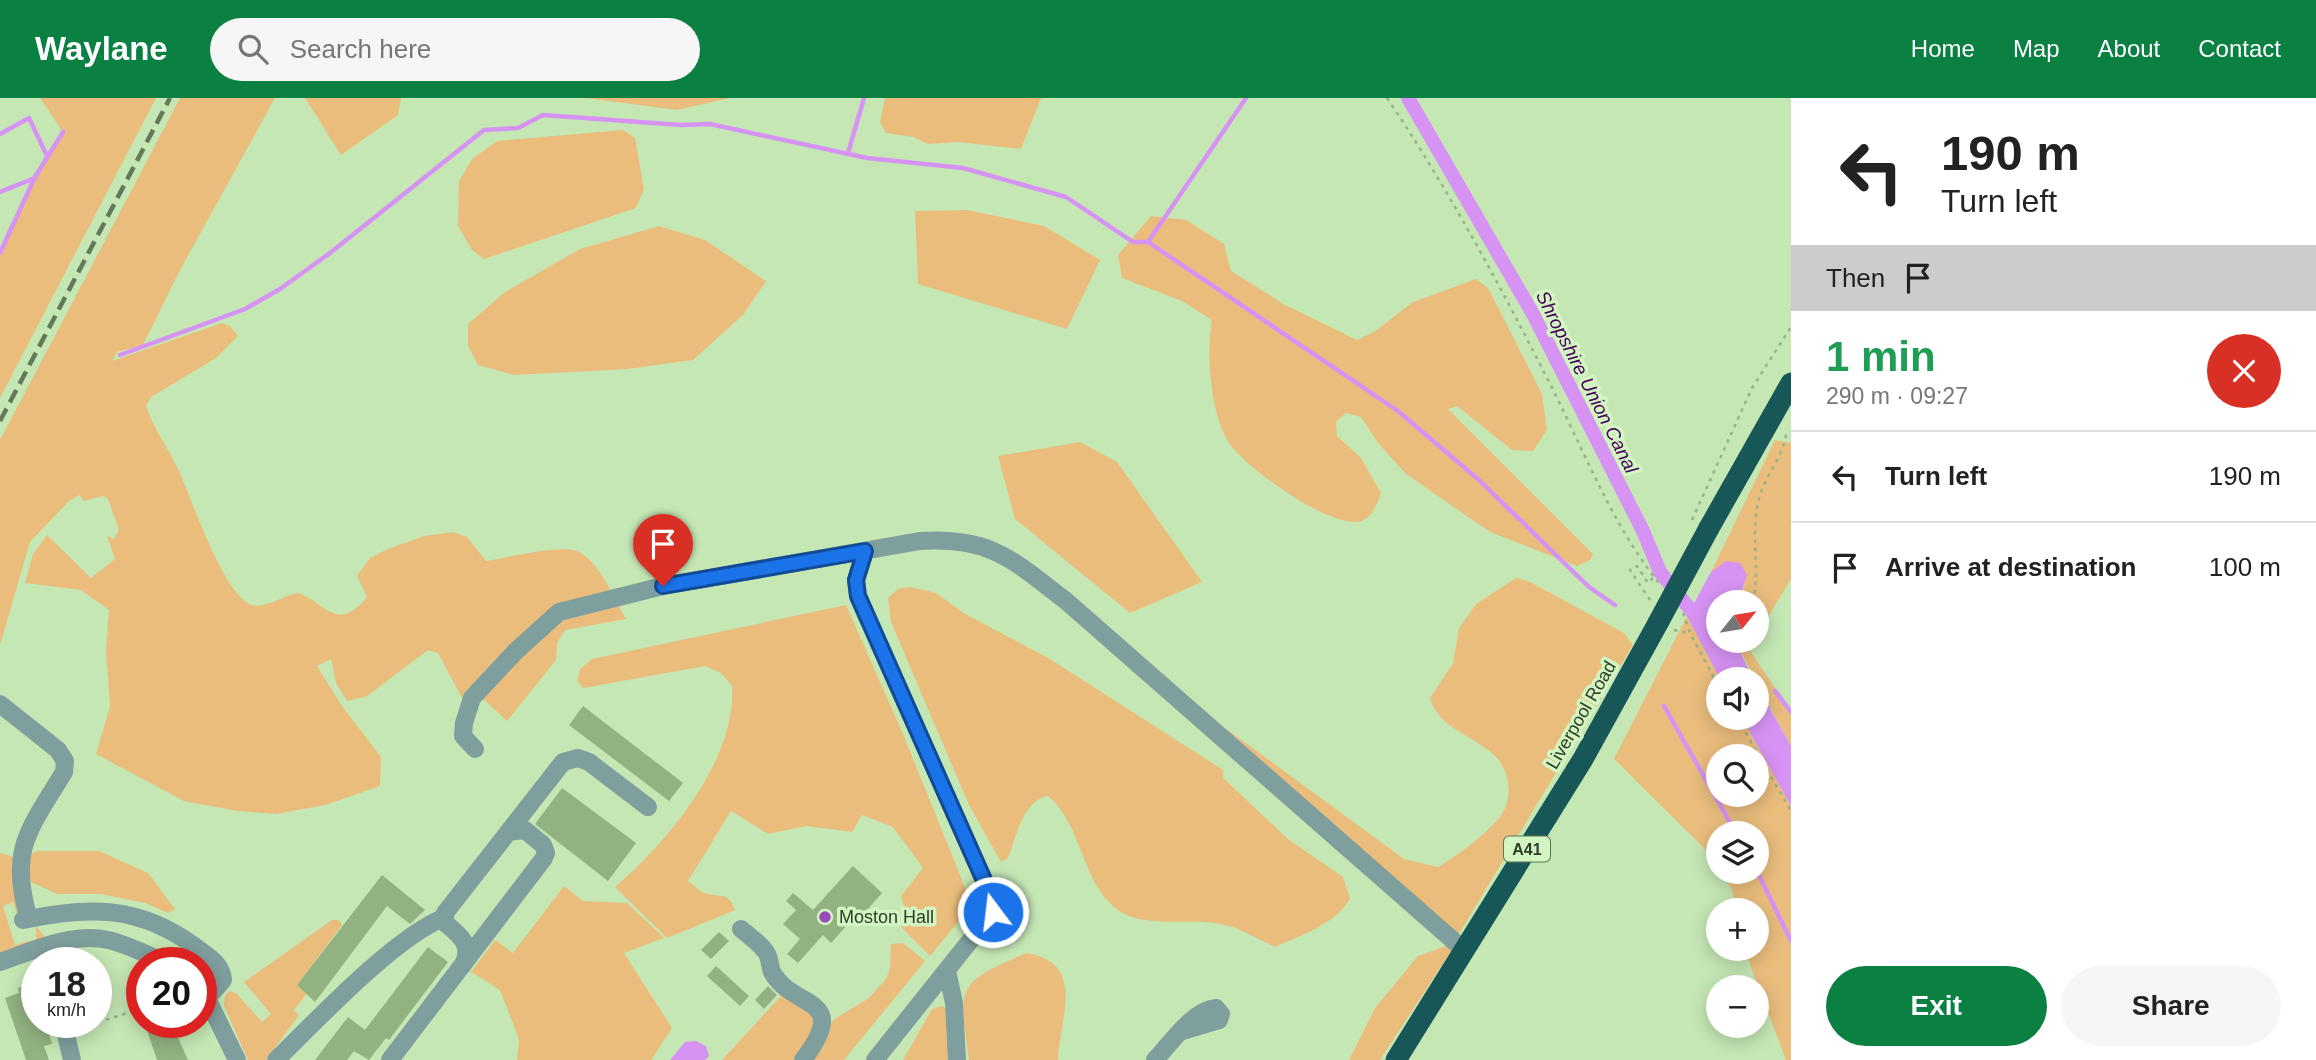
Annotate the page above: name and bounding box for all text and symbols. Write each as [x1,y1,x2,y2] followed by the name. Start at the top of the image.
[210,18,700,81] search box
[35,30,168,67] text: Waylane
[234,30,272,68] icon: search
[290,34,431,64] text: Search here
[1911,35,1975,62] text: Home
[2013,35,2060,62] text: Map
[2098,35,2160,62] text: About
[2198,35,2281,62] text: Contact
[1826,126,1917,217] icon: left
[1941,126,2080,180] text: 190 m
[1941,183,2057,219] text: Turn left
[1899,259,1937,297] icon: arrive
[1826,263,1885,293] text: Then
[1532,287,1642,477] water label: Shropshire Union Canal
[1826,333,1936,380] text: 1 min
[2207,334,2281,408] button: close
[1826,383,1968,409] text: 290 m · 09:27
[1826,458,1864,496] icon: left
[1885,461,1987,491] text: Turn left
[2209,461,2281,491] text: 190 m
[633,514,693,586] pin
[644,525,682,563] icon: arrive
[1826,549,1864,587] icon: arrive
[1885,552,2136,582] text: Arrive at destination
[2209,552,2281,582] text: 100 m
[1706,590,1769,653] north arrow
[1706,590,1769,1038] map controls
[1542,658,1620,772] street label: Liverpool Road
[1706,667,1769,730] button: sound
[1706,744,1769,807] button: search
[1706,821,1769,884] button: layers
[1504,836,1550,862] road number: A41
[956,875,1030,949] position arrow
[1706,898,1769,961] button: +
[839,907,934,927] place label: Moston Hall
[817,909,833,925] marker: Moston Hall
[126,947,217,1038] speed limit sign: 20
[47,964,86,1003] text: 18
[1826,966,2047,1046] button: Exit
[2061,966,2281,1046] button: Share
[1706,975,1769,1038] button: −
[47,1000,86,1020] text: km/h

